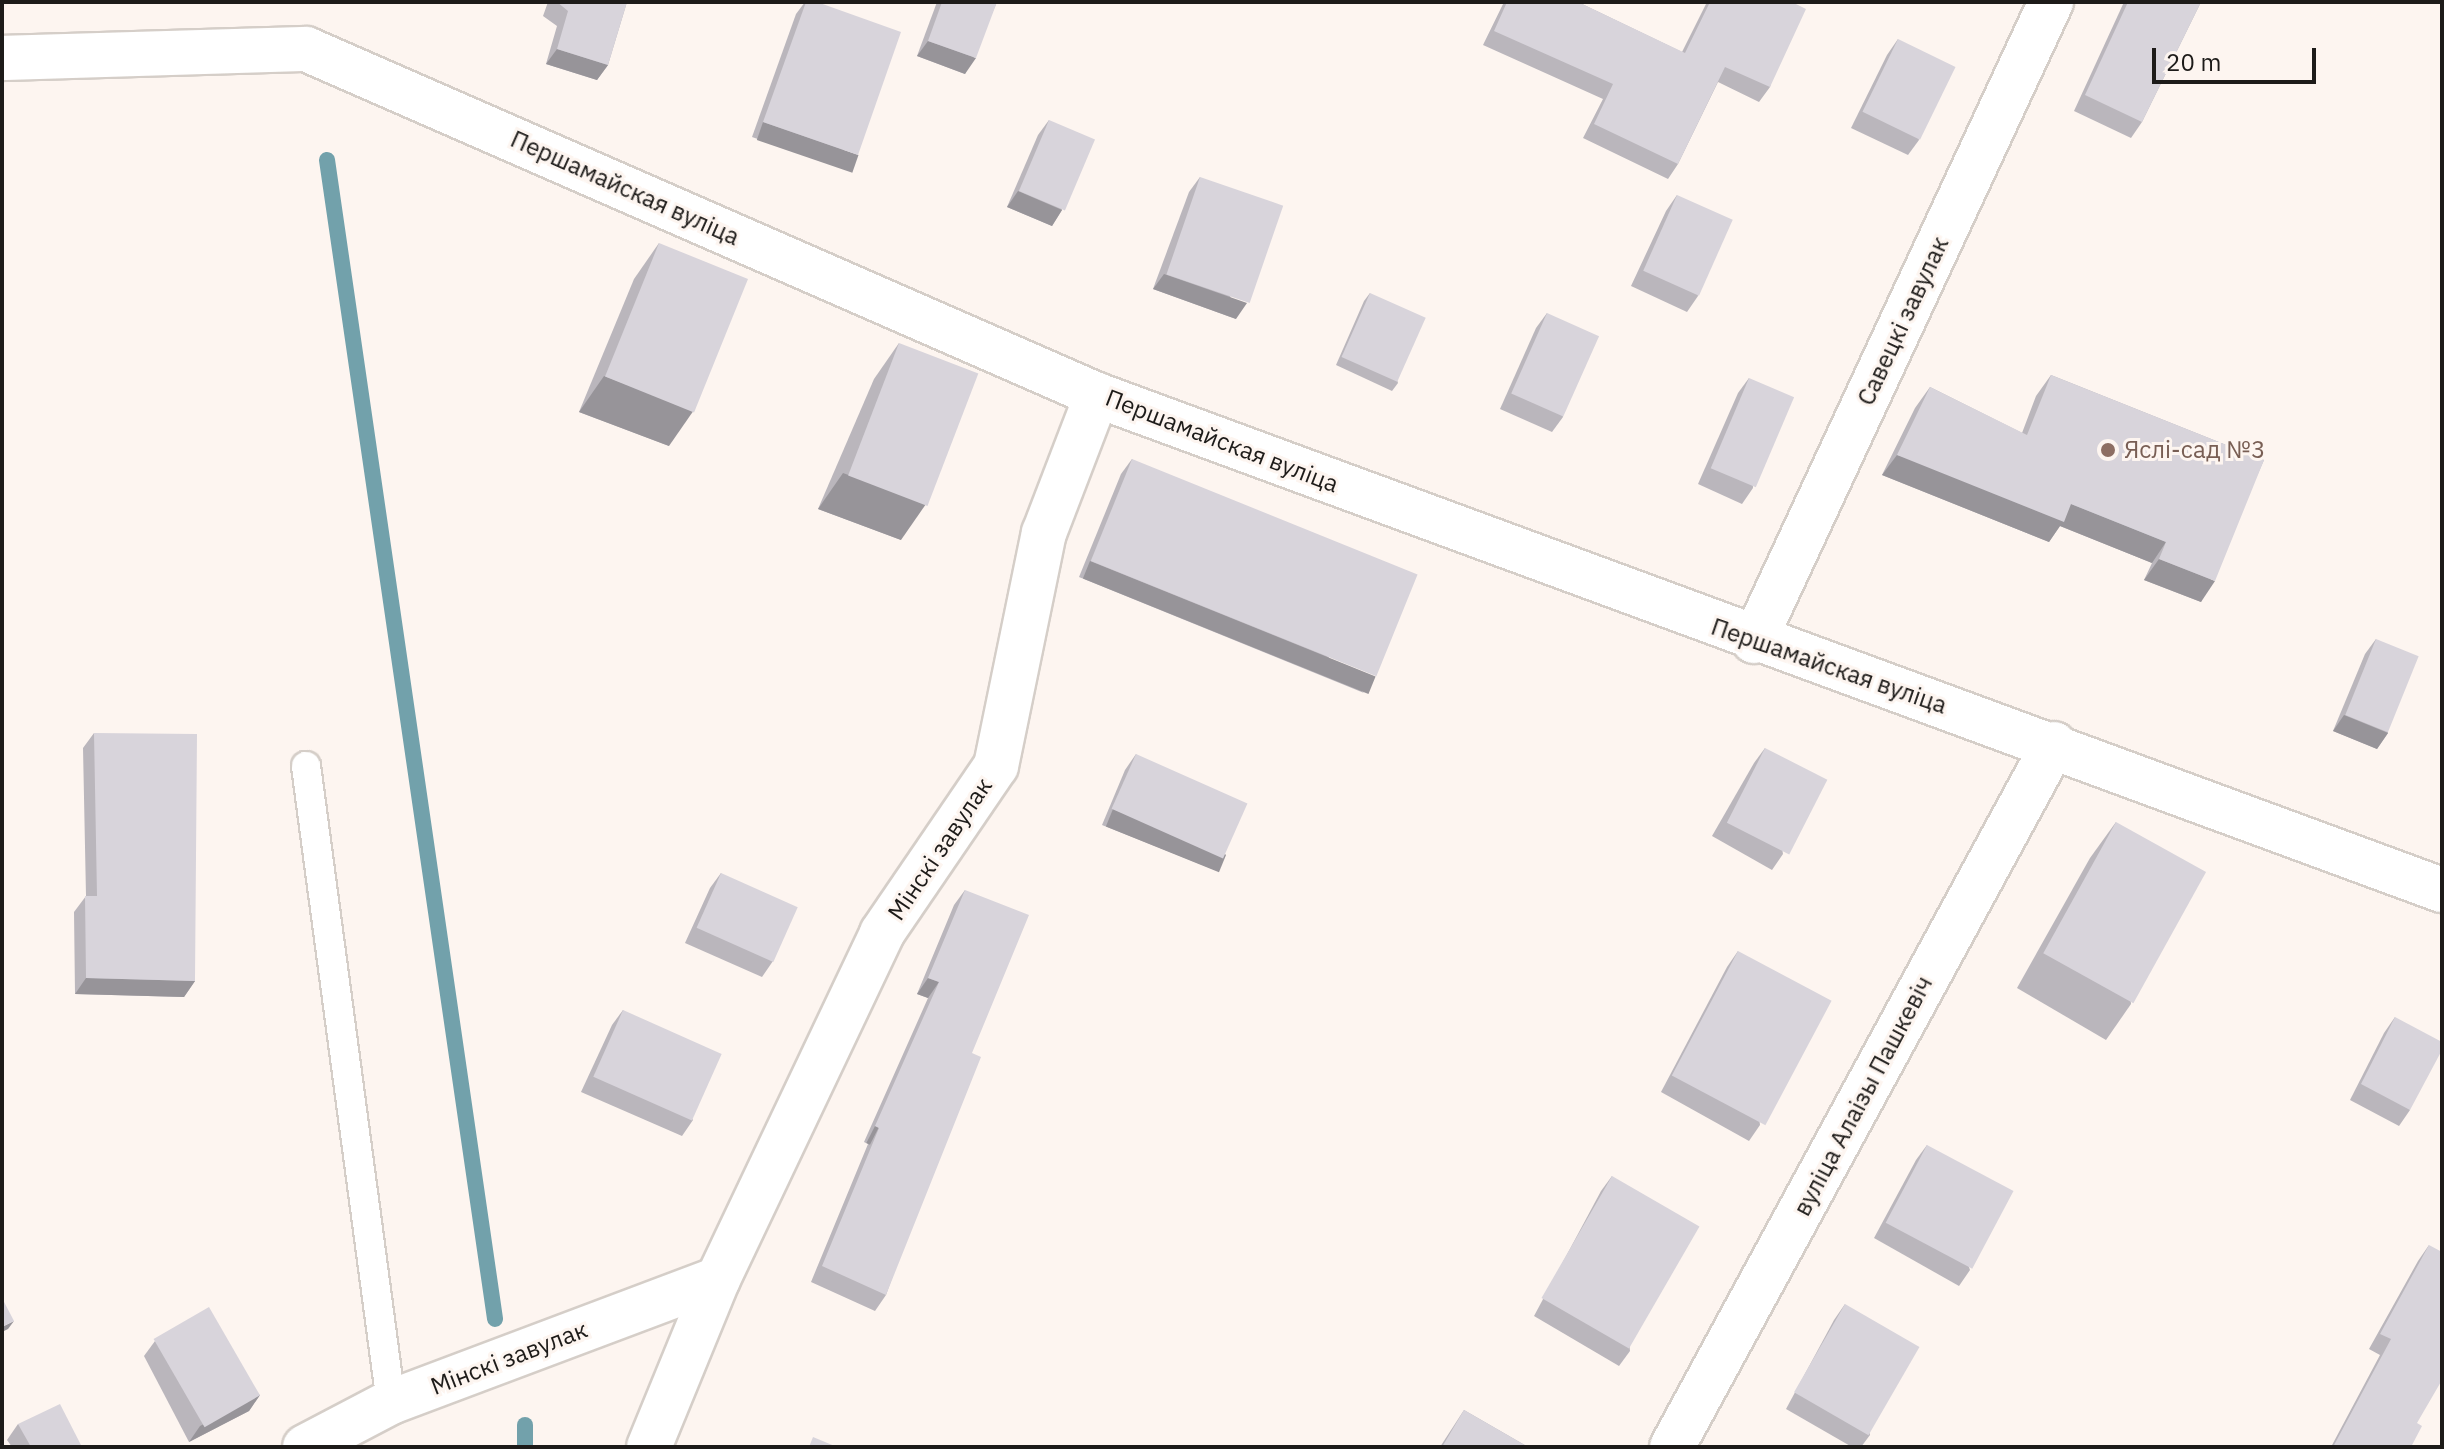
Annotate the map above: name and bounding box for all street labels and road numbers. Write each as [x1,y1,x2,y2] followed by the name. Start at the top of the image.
[506,125,744,251] street label: Першамайская вуліца
[1851,232,1955,410] street label: Савецкі завулак
[1101,383,1343,499] street label: Першамайская вуліца
[1707,612,1951,720] street label: Першамайская вуліца
[882,772,998,926] street label: Мінскі завулак
[1788,971,1938,1221] street label: вуліца Алаізы Пашкевіч
[427,1315,591,1401] street label: Мінскі завулак

